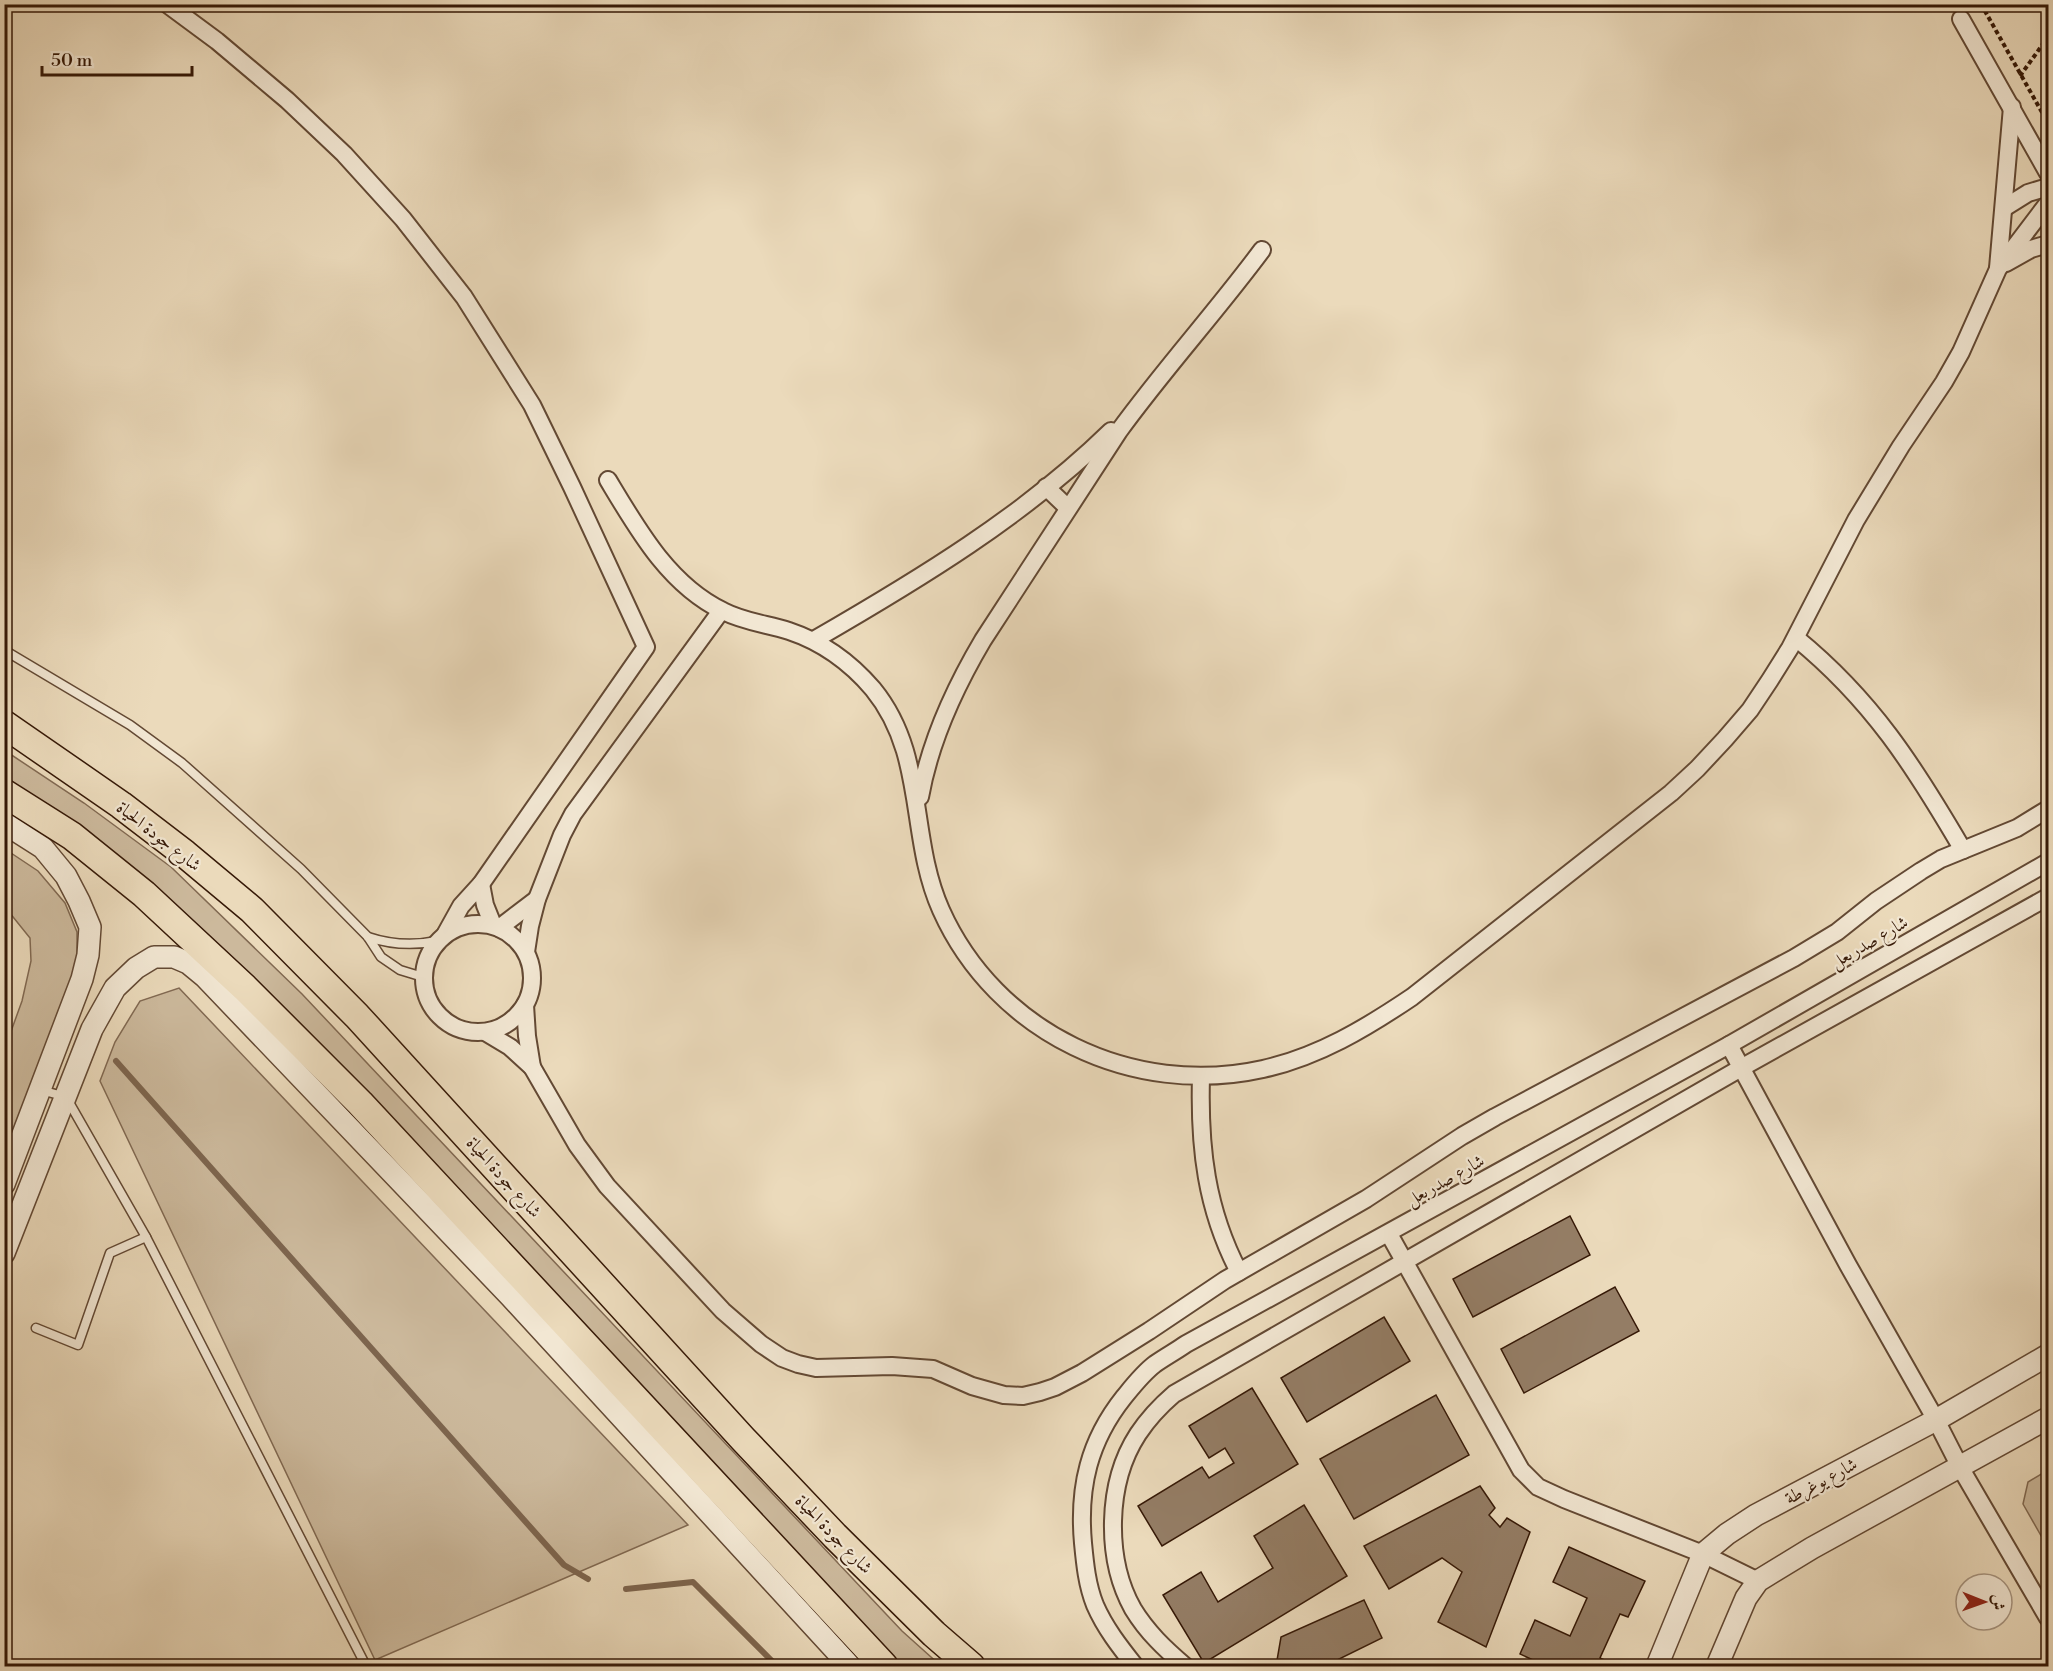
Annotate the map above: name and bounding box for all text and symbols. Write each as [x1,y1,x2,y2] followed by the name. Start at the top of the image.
[42,39,192,77] scale bar
[51,49,93,72] text: 50 m
[110,796,206,879] street label: شارع جودة الحياة
[1826,911,1914,977] street label: شارع صدربعل
[459,1132,546,1225] street label: شارع جودة الحياة
[1402,1149,1490,1214] street label: شارع صدربعل
[1781,1453,1863,1513] street label: شارع يوغرطة
[788,1490,877,1581] street label: شارع جودة الحياة
[1954,1572,2014,1632] north arrow
[1988,1594,2008,1610] text: ش

